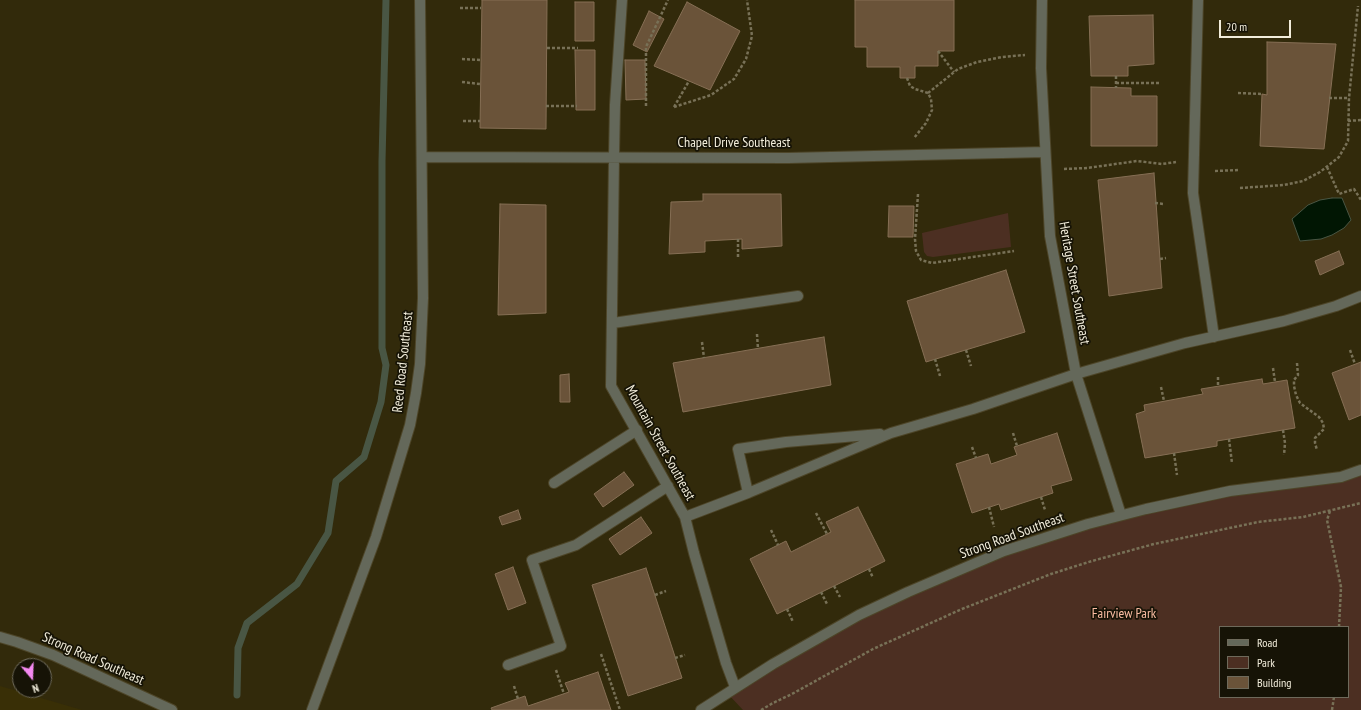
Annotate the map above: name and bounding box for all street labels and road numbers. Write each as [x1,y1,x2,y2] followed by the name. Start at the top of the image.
[678,135,790,151] street label: Chapel Drive Southeast
[1055,220,1093,346] street label: Heritage Street Southeast
[389,311,417,413] street label: Reed Road Southeast
[621,383,699,503] street label: Mountain Street Southeast
[958,509,1066,563] street label: Strong Road Southeast
[39,629,147,689] street label: Strong Road Southeast

